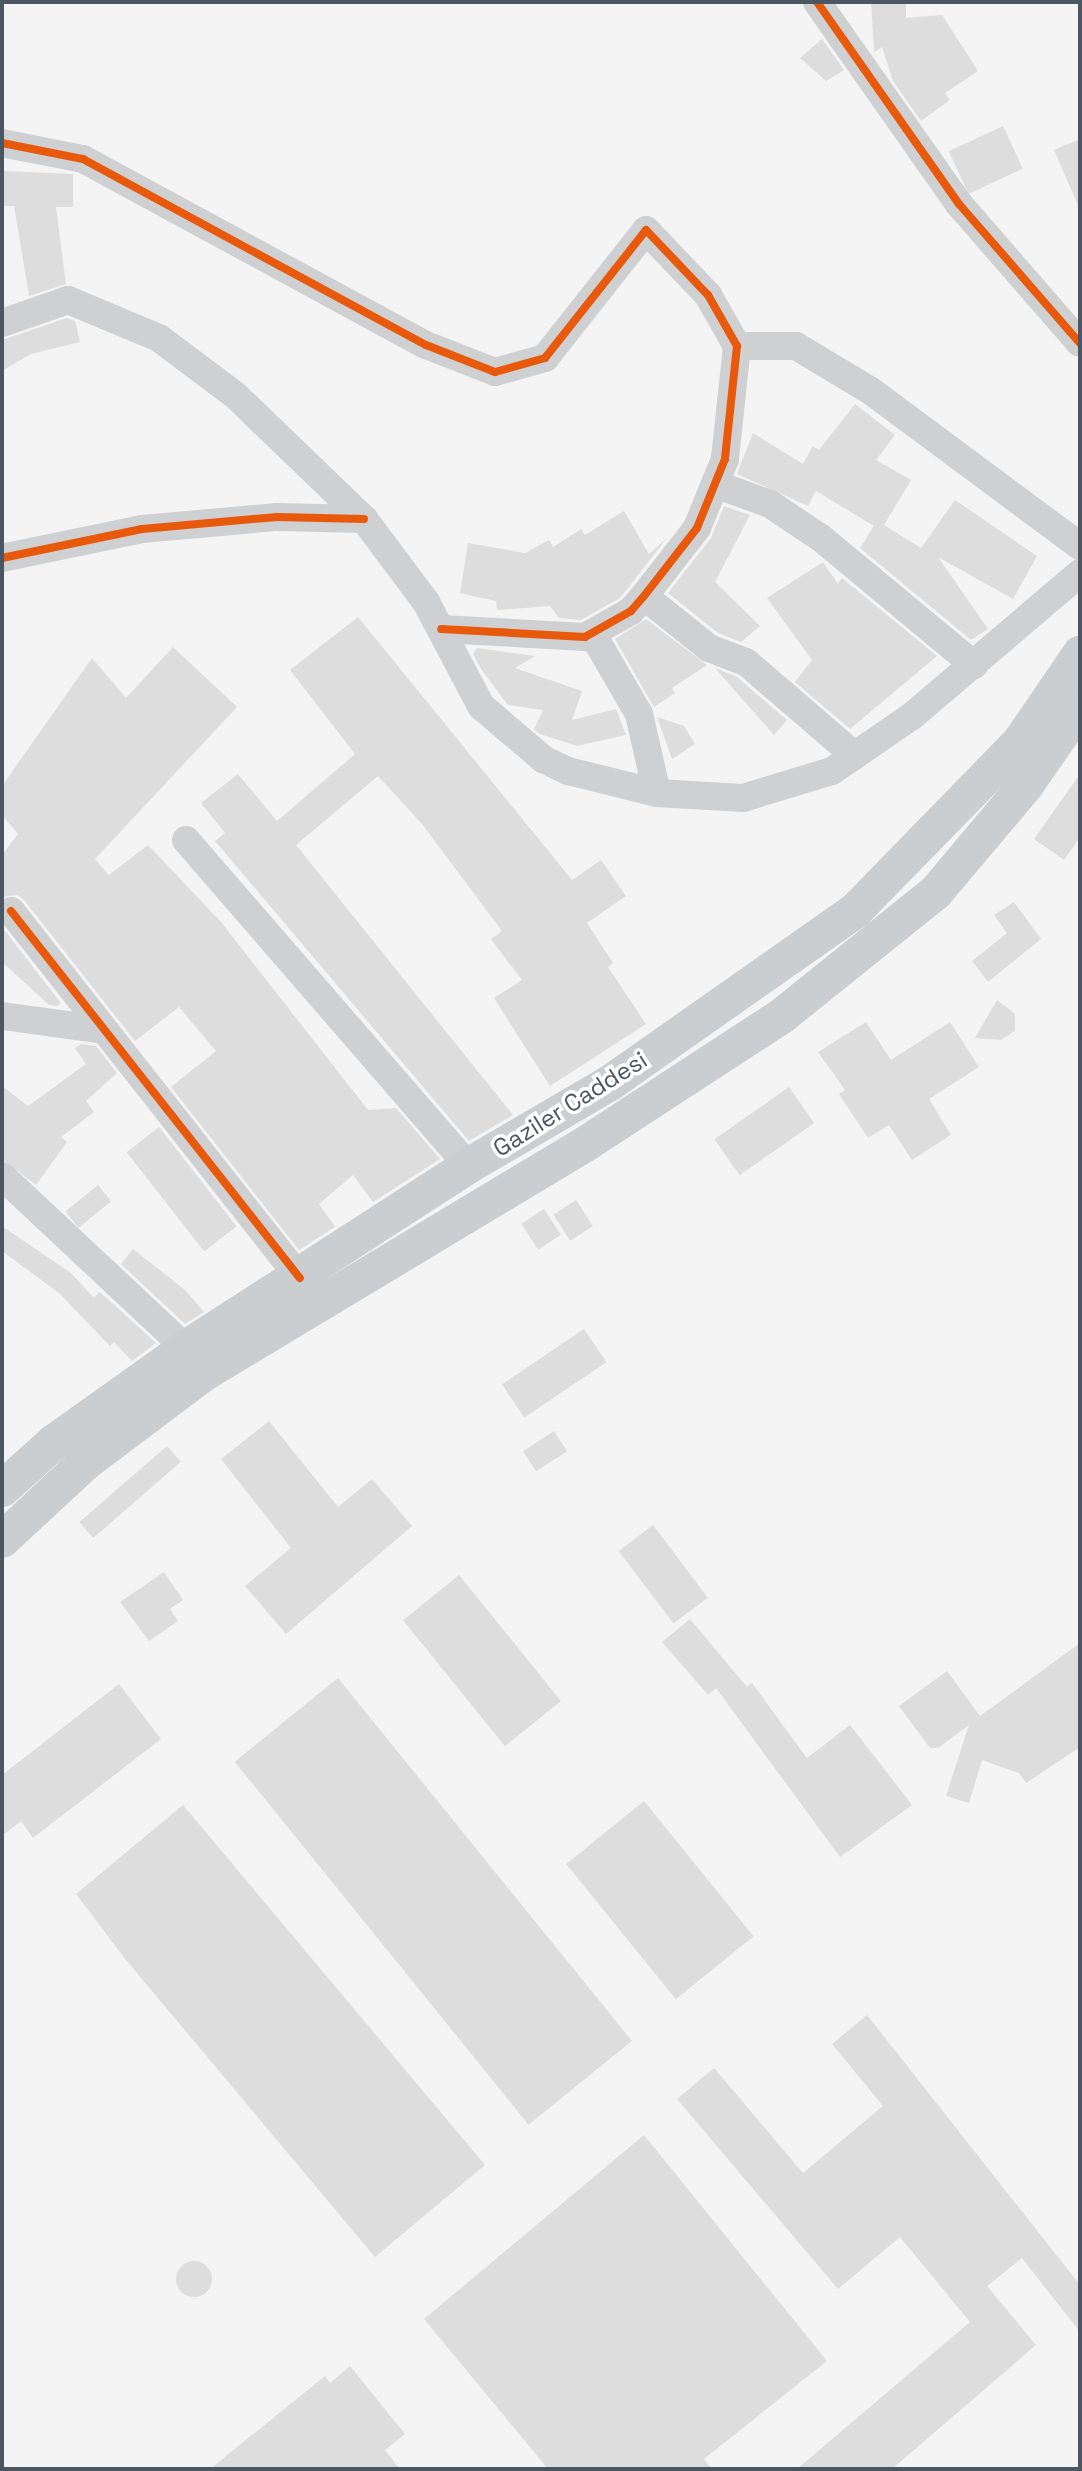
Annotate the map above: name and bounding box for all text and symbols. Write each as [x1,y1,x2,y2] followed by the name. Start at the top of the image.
[488,1045,652,1163] street label: Gaziler Caddesi

